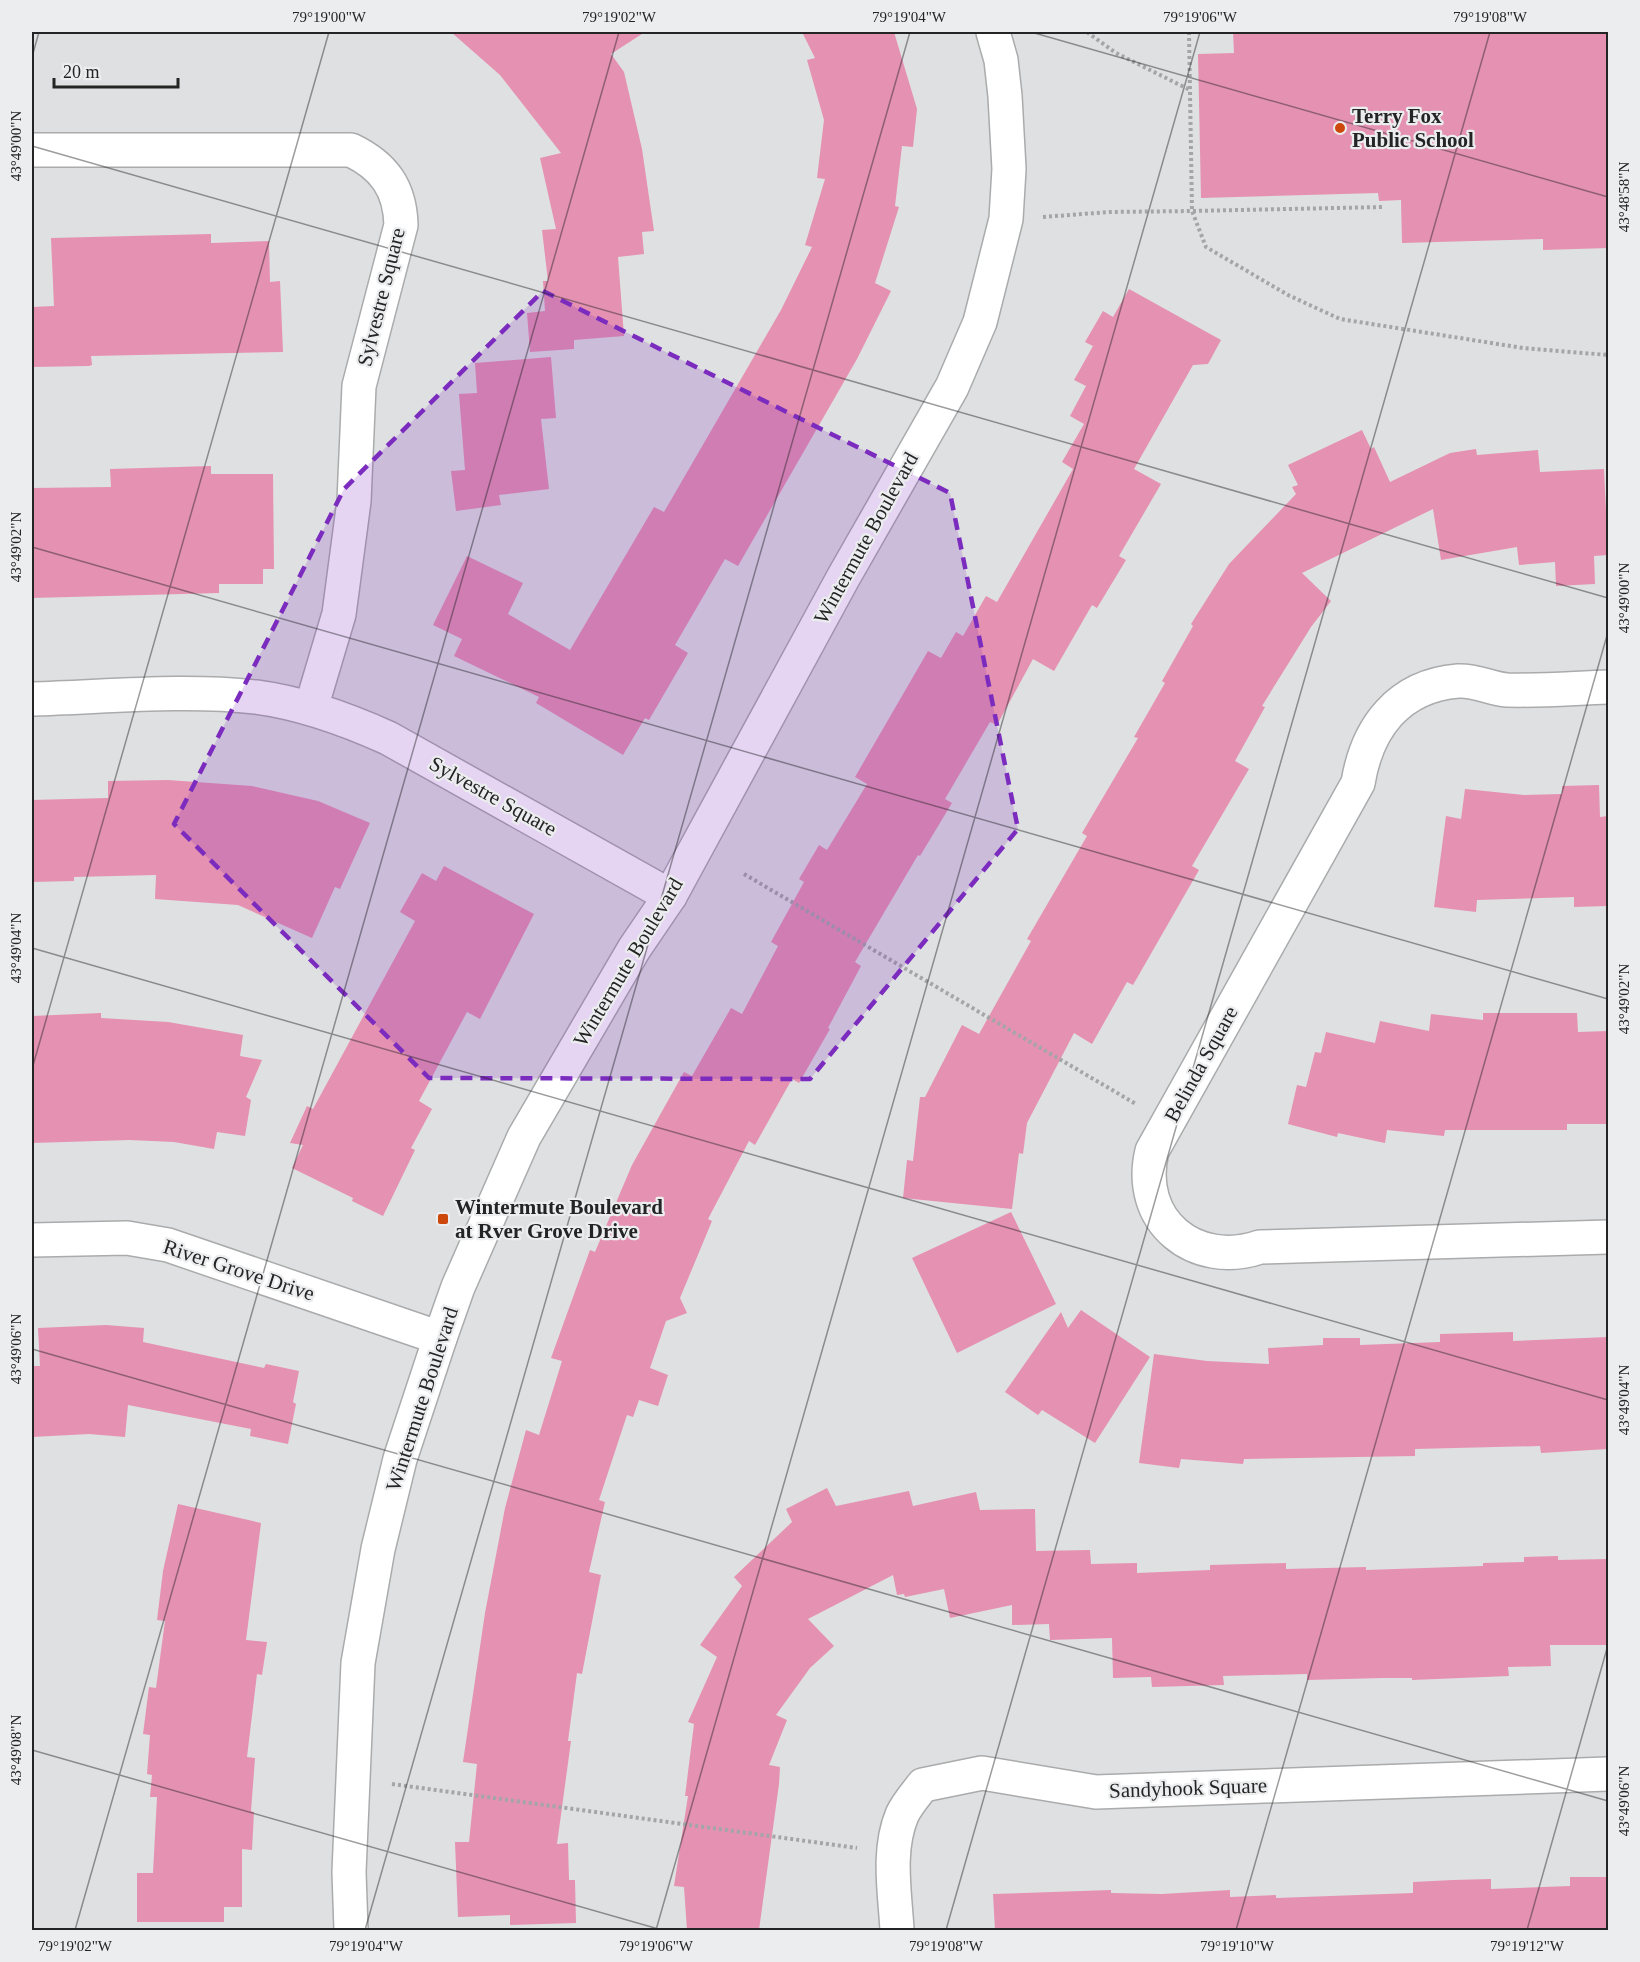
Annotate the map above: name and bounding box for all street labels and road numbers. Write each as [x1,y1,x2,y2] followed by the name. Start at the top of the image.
[352,225,410,369] street label: Sylvestre Square
[809,448,923,628] street label: Wintermute Boulevard
[425,751,561,841] street label: Sylvestre Square
[568,873,688,1051] street label: Wintermute Boulevard
[1159,1002,1243,1126] street label: Belinda Square
[160,1234,318,1306] street label: River Grove Drive
[381,1303,463,1494] street label: Wintermute Boulevard
[1109,1773,1267,1803] street label: Sandyhook Square

